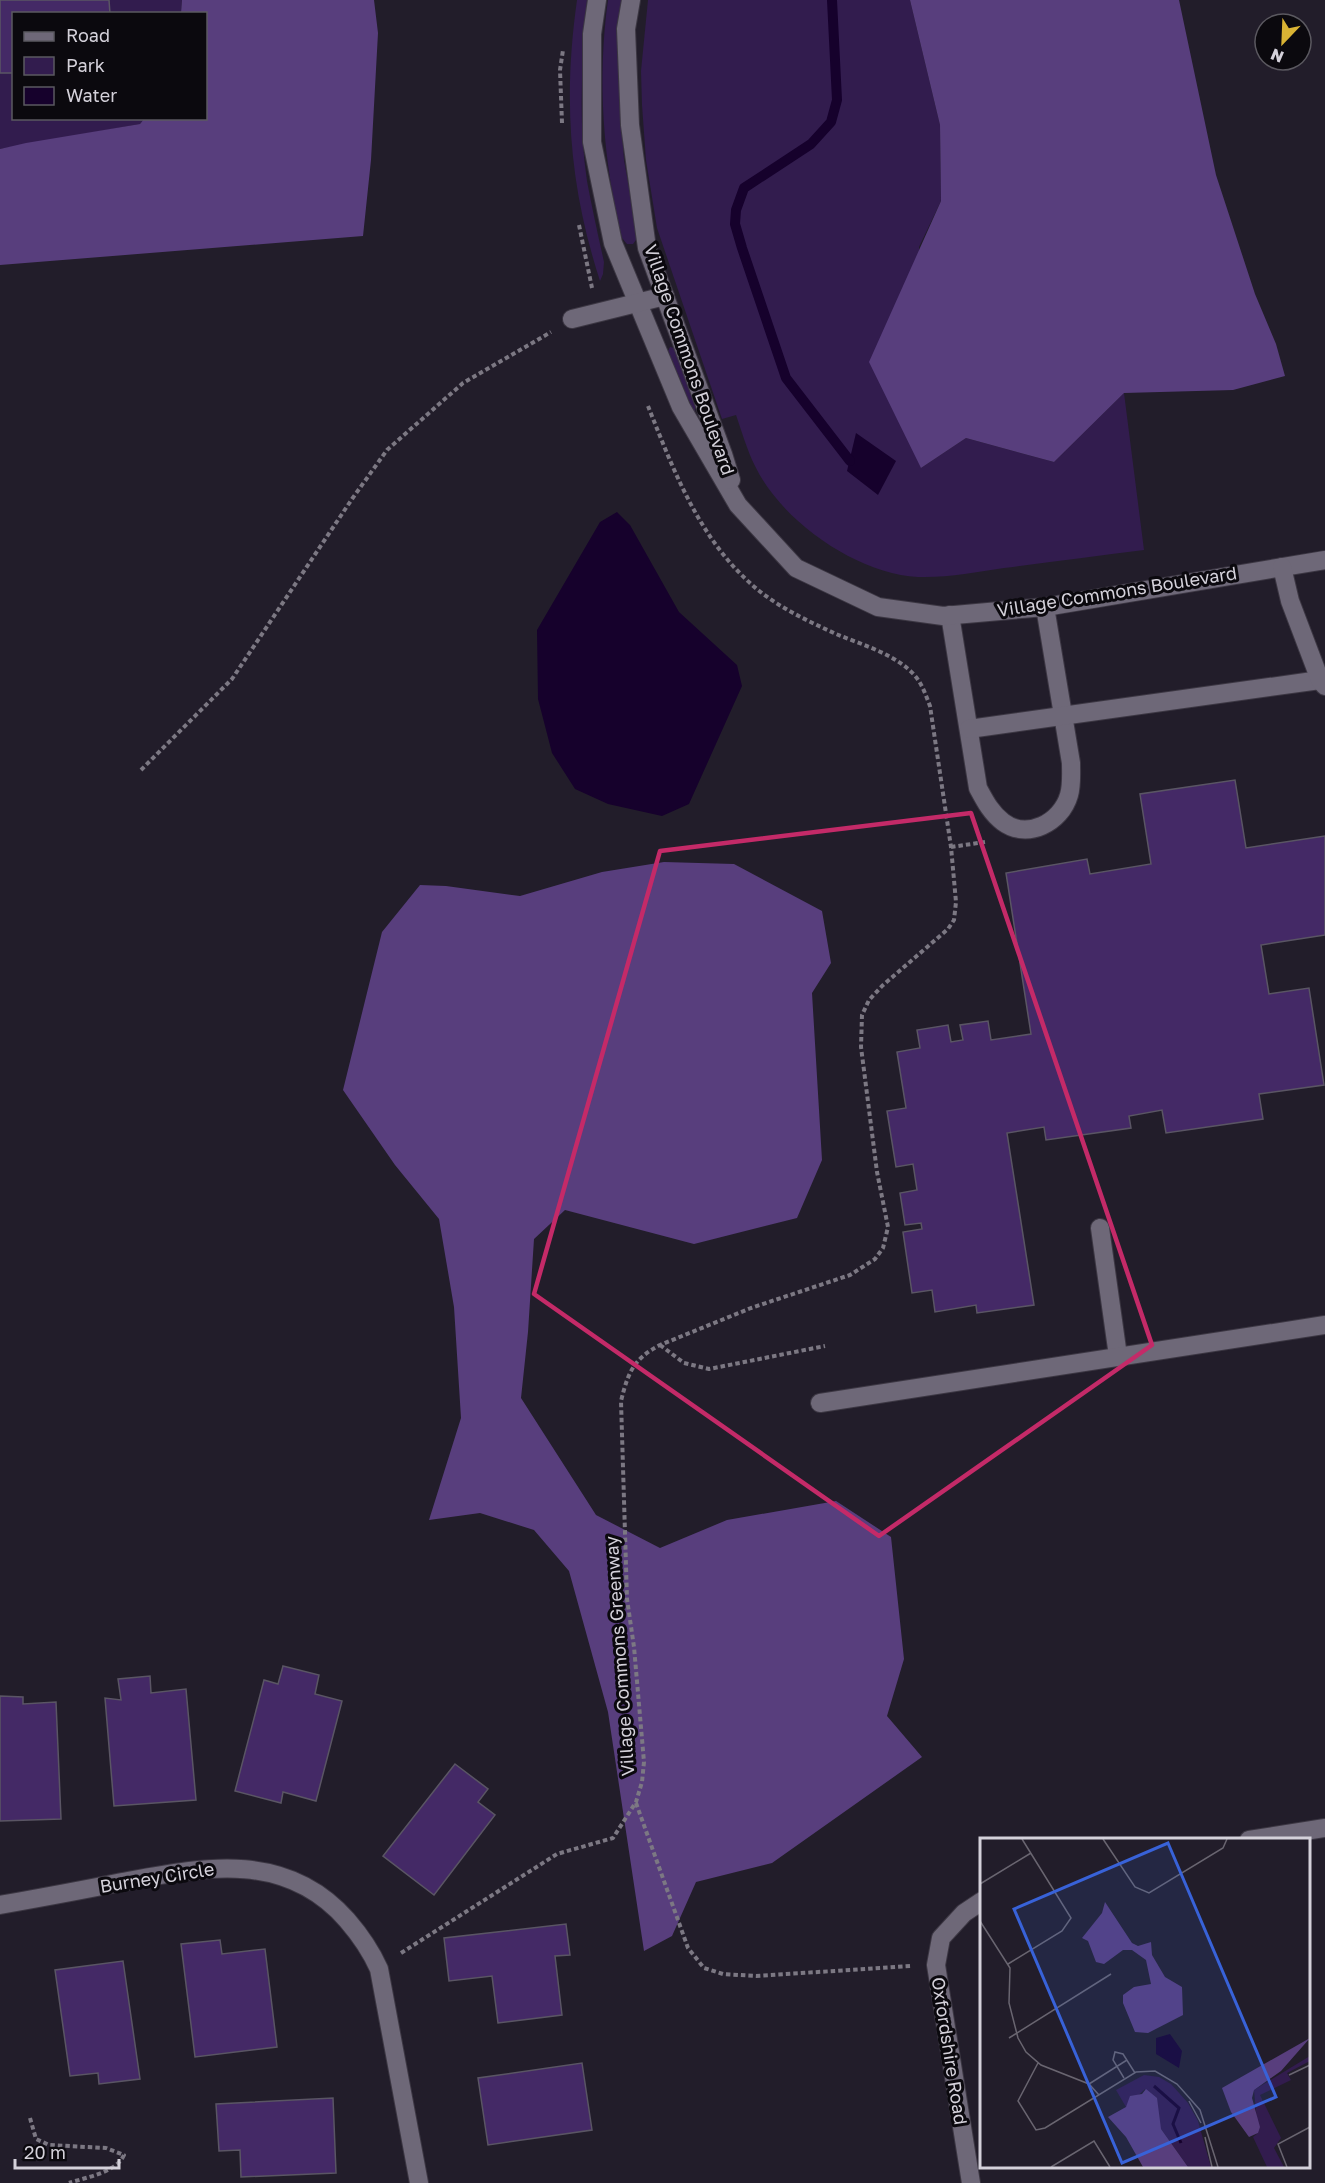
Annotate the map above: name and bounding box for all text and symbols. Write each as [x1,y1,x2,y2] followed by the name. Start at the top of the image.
[12,12,207,120] legend
[1253,12,1313,72] north arrow
[66,24,110,46] text: Road
[1268,44,1287,67] text: N
[66,54,105,76] text: Park
[66,84,117,106] text: Water
[640,241,740,478] street label: Village Commons Boulevard
[995,561,1238,621] street label: Village Commons Boulevard
[600,1535,638,1777] street label: Village Commons Greenway
[980,1838,1310,2168] inset map
[98,1857,216,1897] street label: Burney Circle
[927,1975,973,2126] street label: Oxfordshire Road
[15,2132,118,2170] scale bar
[24,2141,66,2163] text: 20 m

